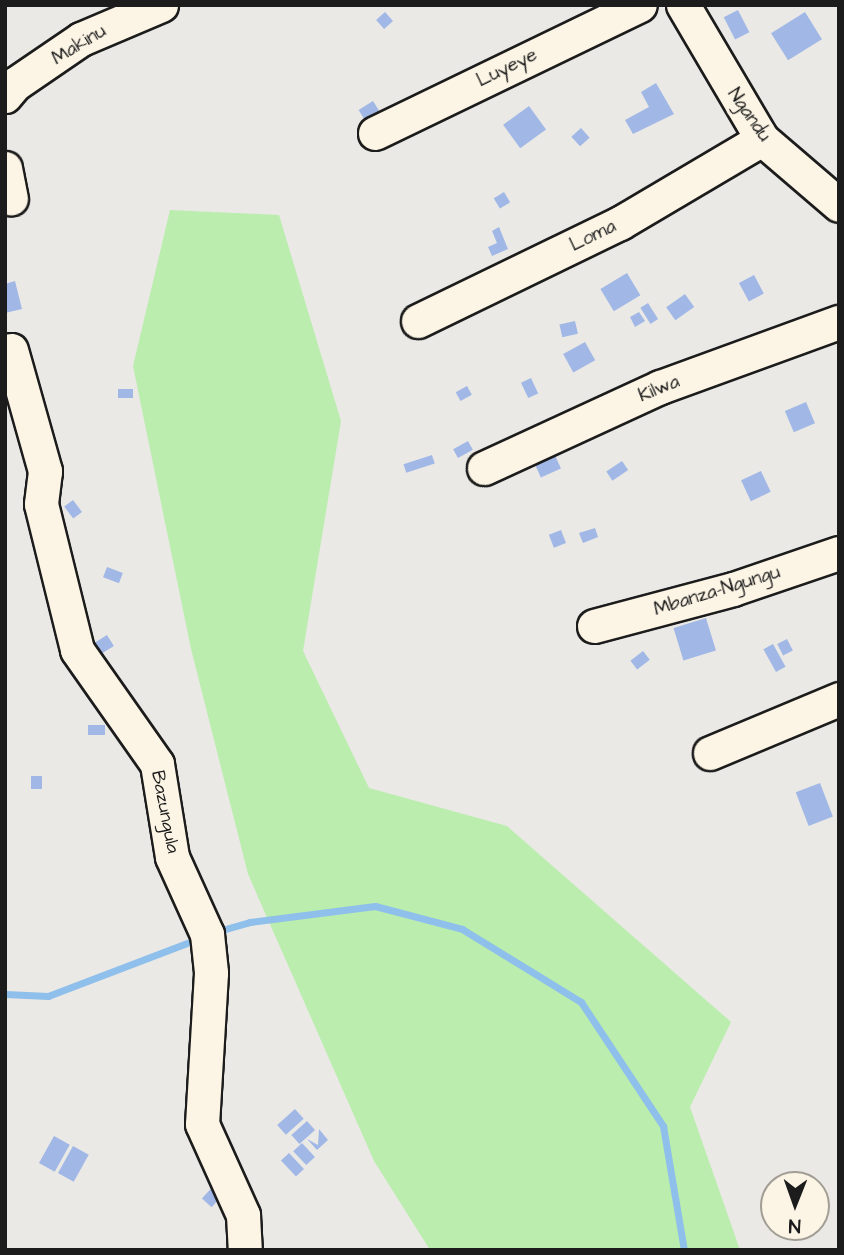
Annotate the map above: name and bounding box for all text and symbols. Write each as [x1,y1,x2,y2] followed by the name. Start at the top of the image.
[48,20,110,70] street label: Makinu
[473,44,541,92] street label: Luyeye
[722,84,776,146] street label: Ngandu
[566,215,620,257] street label: Loma
[635,370,683,408] street label: Kilwa
[651,561,783,621] street label: Mbanza-Ngungu
[146,769,184,855] street label: Bazungula
[760,1171,830,1241] north arrow
[788,1212,801,1239] text: N

